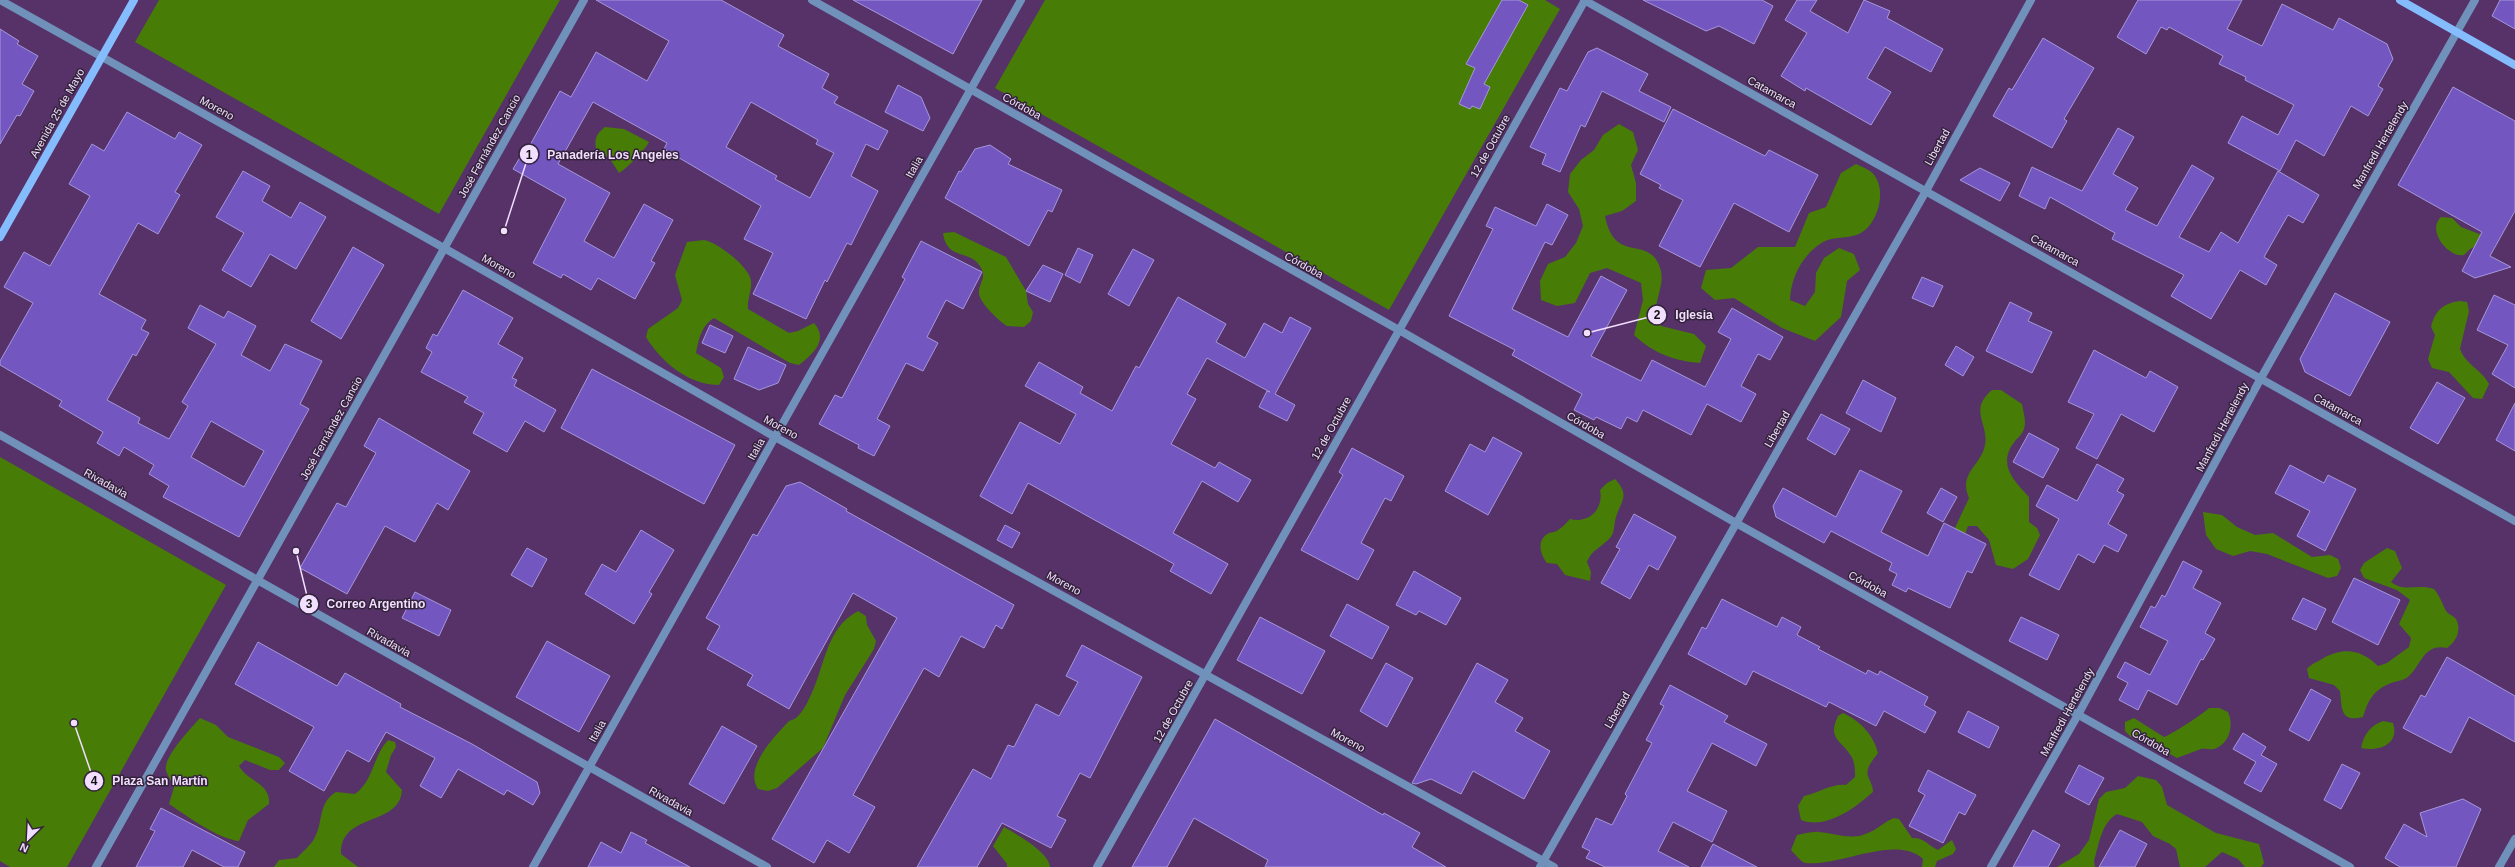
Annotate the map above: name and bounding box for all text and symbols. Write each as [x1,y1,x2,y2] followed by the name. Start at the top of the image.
[27,66,87,160] street label: Avenida 25 de Mayo
[1746,74,1799,111] street label: Catamarca
[1001,91,1044,122] street label: Córdoba
[456,92,522,200] street label: José Fernández Cancio
[198,94,236,122] street label: Moreno
[2350,99,2410,191] street label: Manfredi Hertelendy
[1468,113,1512,179] street label: 12 de Octubre
[1922,127,1952,167] street label: Libertad
[519,142,687,166] callout: Panadería Los Angeles
[526,148,533,162] text: 1
[547,148,679,162] text: Panadería Los Angeles
[903,153,925,180] street label: Italia
[2029,232,2082,269] street label: Catamarca
[1283,250,1326,281] street label: Córdoba
[480,251,518,281] street label: Moreno
[1647,303,1721,327] callout: Iglesia
[1654,308,1661,322] text: 2
[1675,308,1713,322] text: Iglesia
[298,374,364,482] street label: José Fernández Cancio
[2193,380,2251,474] street label: Manfredi Hertelendy
[2312,391,2365,428] street label: Catamarca
[1309,395,1353,461] street label: 12 de Octubre
[1565,409,1608,441] street label: Córdoba
[1762,409,1792,449] street label: Libertad
[762,413,800,441] street label: Moreno
[745,435,767,462] street label: Italia
[82,466,131,500] street label: Rivadavia
[1045,569,1083,597] street label: Moreno
[1847,569,1890,600] street label: Córdoba
[299,592,434,616] callout: Correo Argentino
[306,597,313,611] text: 3
[327,597,425,611] text: Correo Argentino
[365,625,414,659] street label: Rivadavia
[2038,665,2096,758] street label: Manfredi Hertelendy
[1151,678,1195,744] street label: 12 de Octubre
[1602,690,1632,730] street label: Libertad
[586,717,608,744] street label: Italia
[1329,726,1367,754] street label: Moreno
[2130,726,2173,758] street label: Córdoba
[84,769,215,793] callout: Plaza San Martín
[91,774,98,788] text: 4
[112,774,208,788] text: Plaza San Martín
[647,784,696,818] street label: Rivadavia
[8,819,48,859] north arrow
[18,841,30,855] text: N

